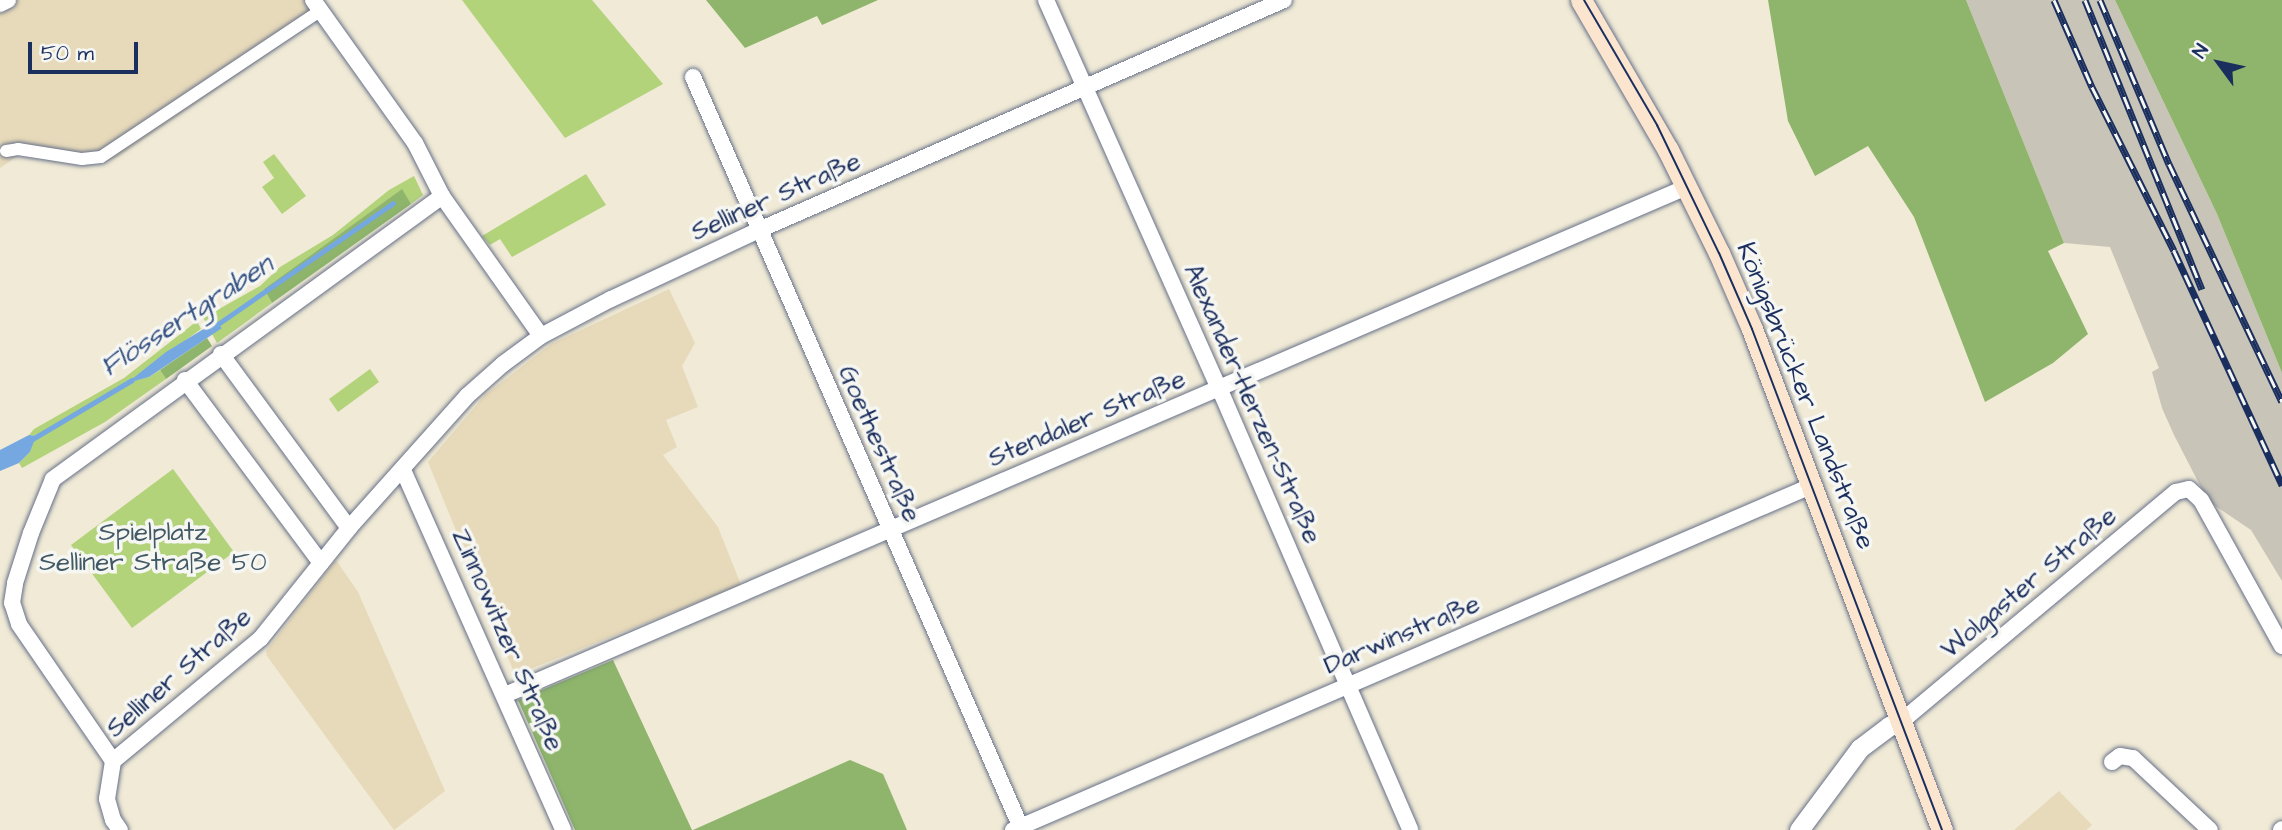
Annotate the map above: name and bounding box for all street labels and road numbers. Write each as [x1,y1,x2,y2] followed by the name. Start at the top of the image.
[686,146,866,248] street label: Selliner Straße
[1729,238,1881,554] street label: Königsbrücker Landstraße
[1176,259,1328,549] street label: Alexander-Herzen-Straße
[831,361,927,527] street label: Goethestraße
[984,363,1190,475] street label: Stendaler Straße
[1935,500,2123,666] street label: Wolgaster Straße
[444,524,570,756] street label: Zinnowitzer Straße
[1319,588,1485,682] street label: Darwinstraße
[100,602,258,744] street label: Selliner Straße

